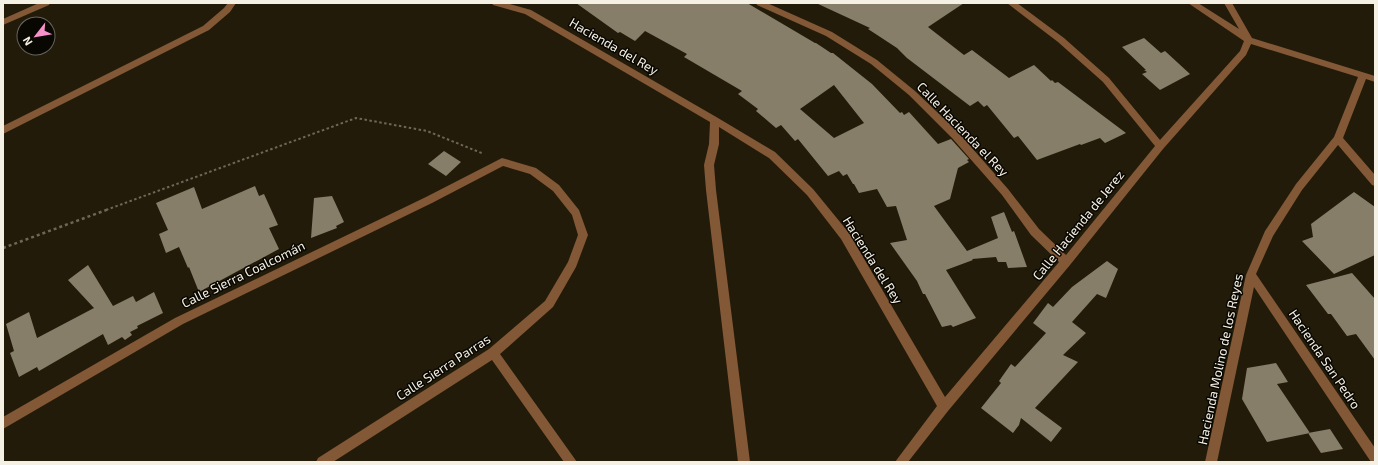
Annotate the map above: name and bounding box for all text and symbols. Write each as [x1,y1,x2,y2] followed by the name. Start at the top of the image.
[567,14,661,78] street label: Hacienda del Rey
[16,16,56,56] north arrow
[19,35,35,48] text: N
[914,79,1012,180] street label: Calle Hacienda el Rey
[1029,167,1127,283] street label: Calle Hacienda de Jerez
[840,213,906,307] street label: Hacienda del Rey
[179,237,307,311] street label: Calle Sierra Coalcomán
[1194,272,1246,446] street label: Hacienda Molino de los Reyes
[1286,306,1364,412] street label: Hacienda San Pedro
[393,331,493,403] street label: Calle Sierra Parras

